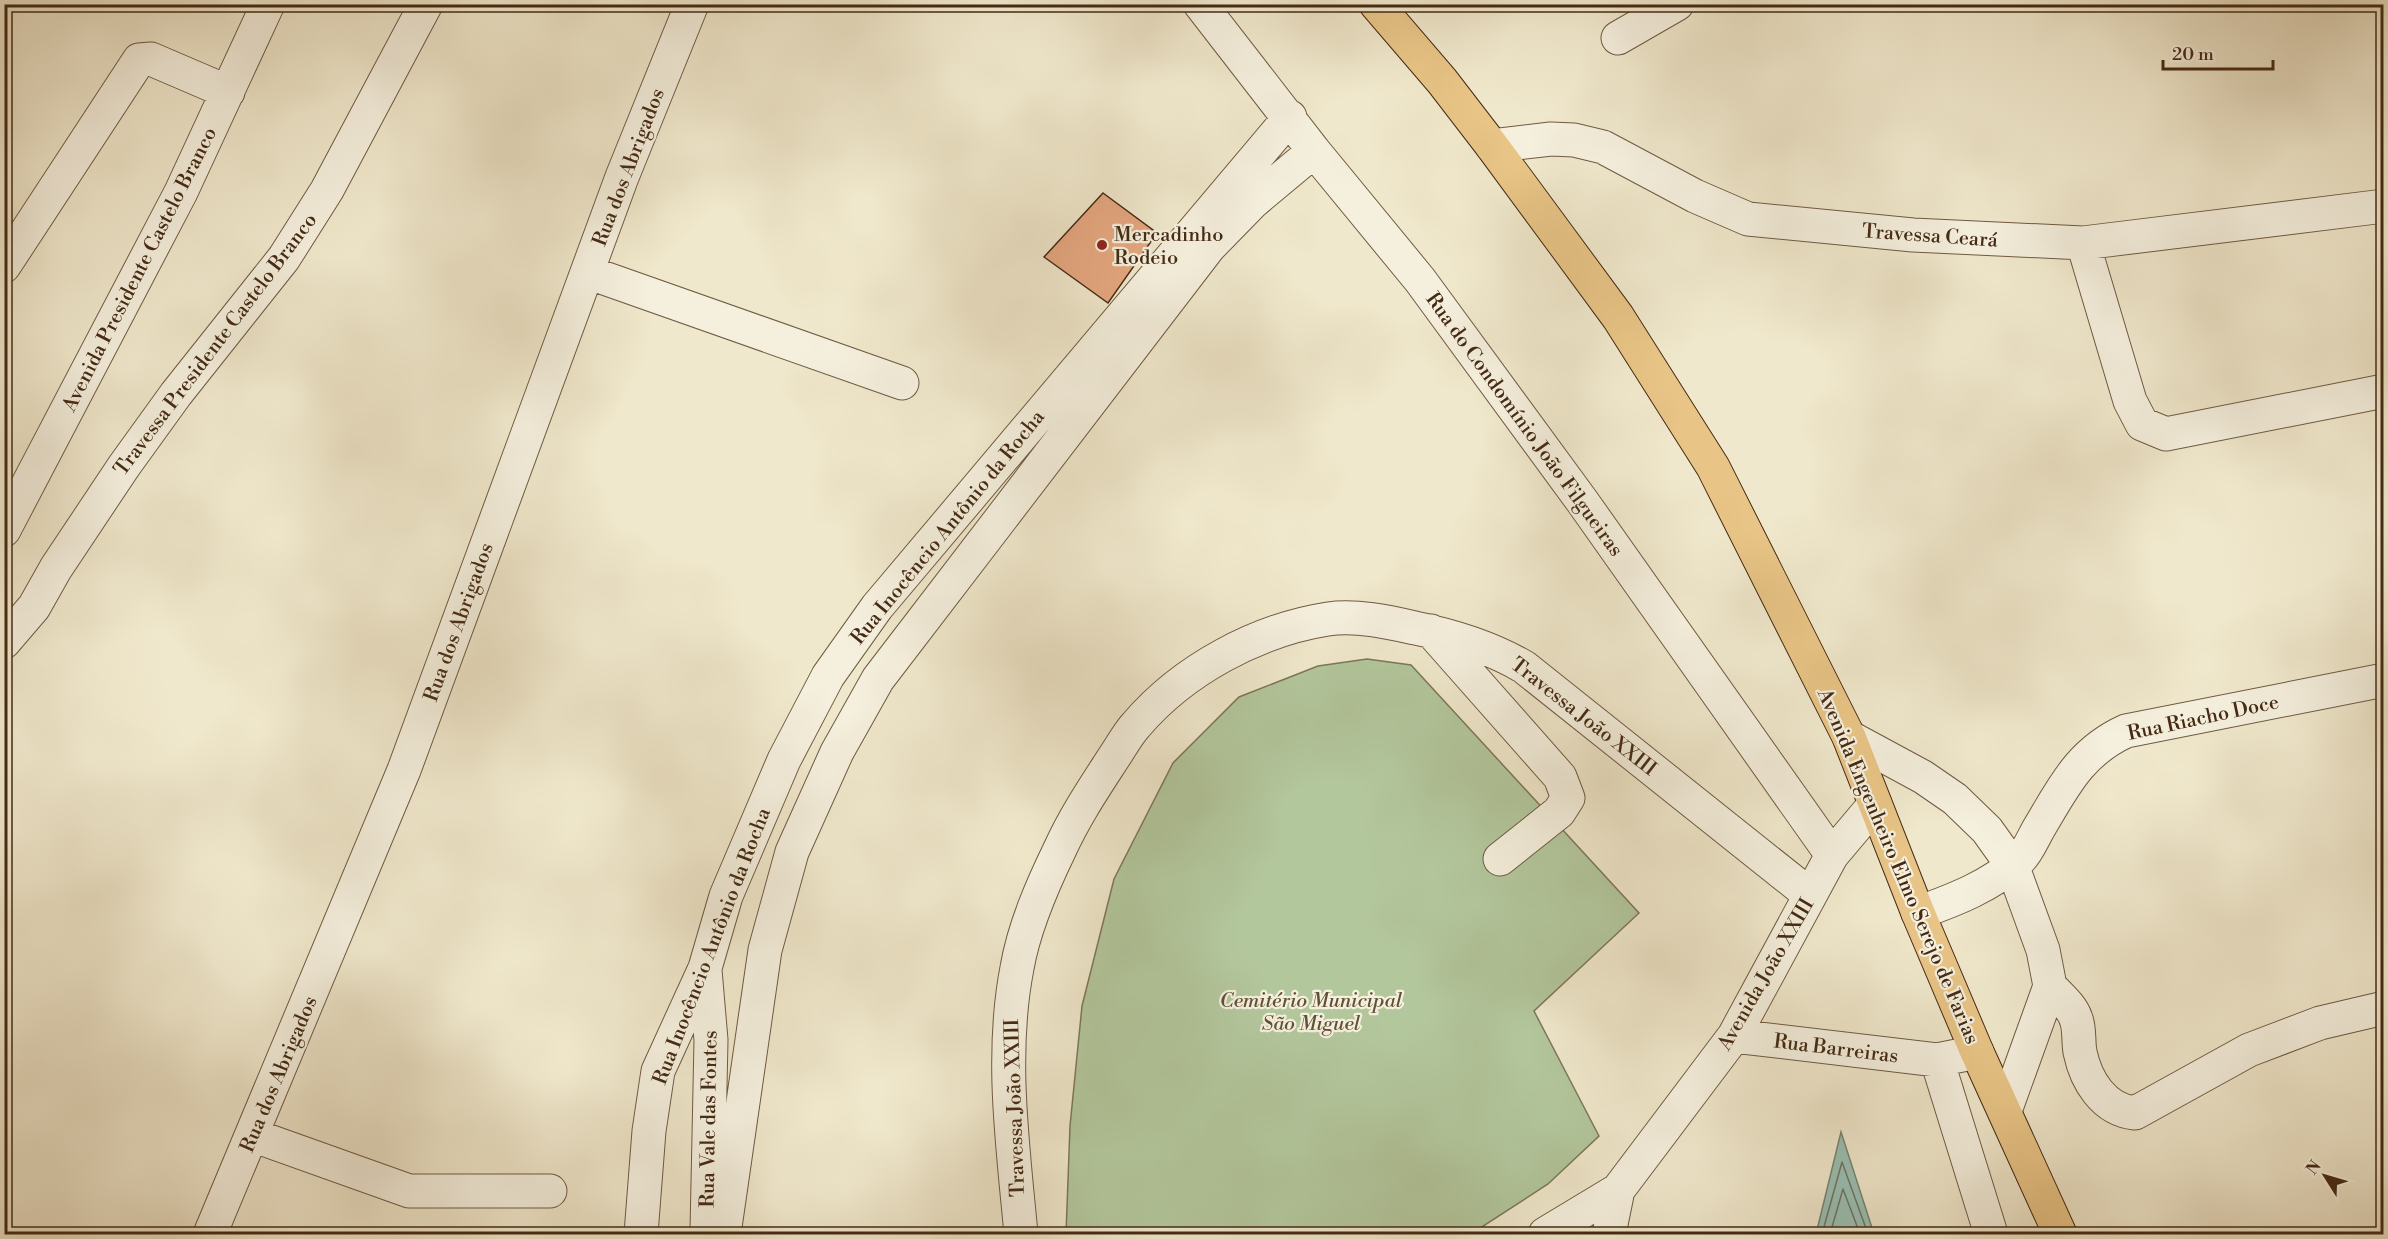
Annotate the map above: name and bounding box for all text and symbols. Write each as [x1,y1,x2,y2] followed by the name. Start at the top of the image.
[2163,33,2272,71] scale bar
[2172,43,2214,66] text: 20 m
[588,85,671,250] street label: Rua dos Abrigados
[57,123,223,417] street label: Avenida Presidente Castelo Branco
[109,209,323,481] street label: Travessa Presidente Castelo Branco
[1861,219,1999,254] street label: Travessa Ceará
[1114,223,1223,271] place label: Mercadinho Rodeio
[1095,238,1109,252] marker: Mercadinho Rodeio
[1420,288,1628,562] street label: Rua do Condomínio João Filgueiras
[846,405,1051,650] street label: Rua Inocêncio Antônio da Rocha
[419,540,500,705] street label: Rua dos Abrigados
[1505,652,1661,782] street label: Travessa João XXIII
[1811,684,1984,1048] street label: Avenida Engenheiro Elmo Serejo de Farias
[2125,690,2281,747] street label: Rua Riacho Doce
[648,804,777,1088] street label: Rua Inocêncio Antônio da Rocha
[1712,894,1820,1056] street label: Avenida João XXIII
[1220,989,1403,1037] park label: Cemitério Municipal São Miguel
[235,993,324,1156] street label: Rua dos Abrigados
[1000,1018,1031,1197] street label: Travessa João XXIII
[1772,1029,1900,1070] street label: Rua Barreiras
[695,1030,724,1208] street label: Rua Vale das Fontes
[2295,1146,2355,1206] north arrow
[2302,1156,2326,1179] text: N

